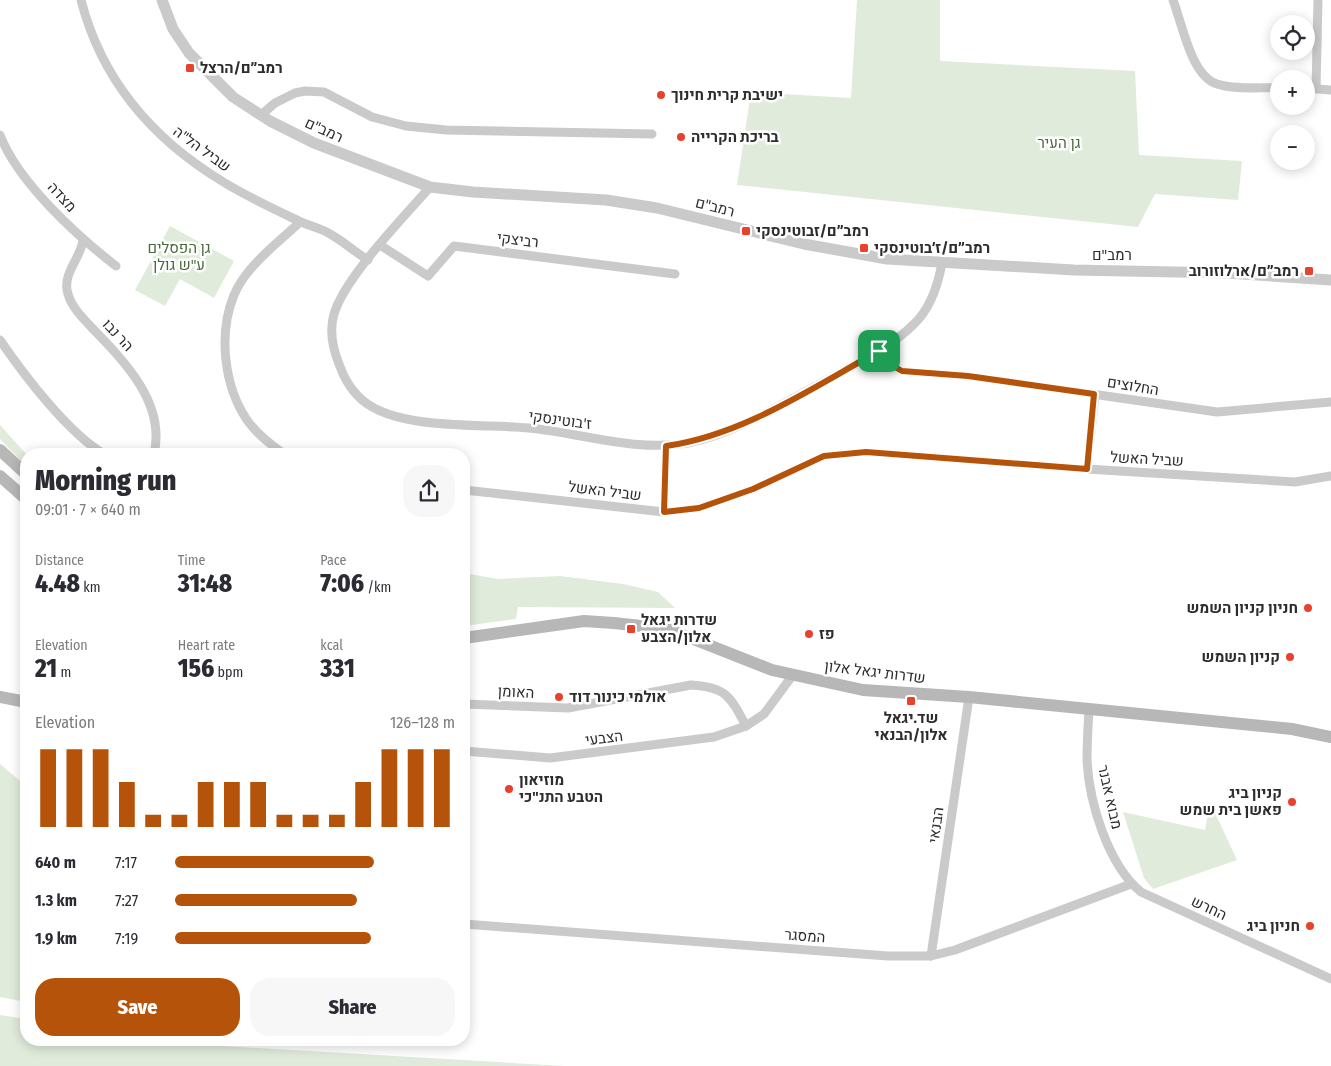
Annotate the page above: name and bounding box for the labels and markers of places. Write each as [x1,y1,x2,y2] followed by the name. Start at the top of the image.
[200,59,283,77] place label: רמב״ם/הרצל
[184,62,196,74] marker: רמב״ם/הרצל
[671,86,783,104] place label: ישיבת קרית חינוך
[655,89,667,101] marker: ישיבת קרית חינוך
[691,128,779,146] place label: בריכת הקרייה
[675,131,687,143] marker: בריכת הקרייה
[756,222,869,240] place label: רמב״ם/זבוטינסקי
[740,225,752,237] marker: רמב״ם/זבוטינסקי
[874,239,990,257] place label: רמב״ם/ז׳בוטינסקי
[858,242,870,254] marker: רמב״ם/ז׳בוטינסקי
[1189,262,1299,280] place label: רמב״ם/ארלוזורוב
[1303,265,1315,277] marker: רמב״ם/ארלוזורוב
[858,330,900,372] pin
[1186,599,1298,617] place label: חניון קניון השמש
[1302,602,1314,614] marker: חניון קניון השמש
[641,611,717,646] place label: שדרות יגאל אלון/הצבע
[625,623,637,635] marker: שדרות יגאל אלון/הצבע
[819,625,835,643] place label: פז
[803,628,815,640] marker: פז
[1202,648,1280,666] place label: קניון השמש
[1284,651,1296,663] marker: קניון השמש
[569,688,666,706] place label: אולמי כינור דוד
[553,691,565,703] marker: אולמי כינור דוד
[905,695,917,707] marker: שד.יגאל אלון/הבנאי
[874,709,948,744] place label: שד.יגאל אלון/הבנאי
[519,771,603,806] place label: מוזיאון הטבע התנ"כי
[503,783,515,795] marker: מוזיאון הטבע התנ"כי
[1180,784,1282,819] place label: קניון ביג פאשן בית שמש
[1286,796,1298,808] marker: קניון ביג פאשן בית שמש
[1247,917,1300,935] place label: חניון ביג
[1304,920,1316,932] marker: חניון ביג

